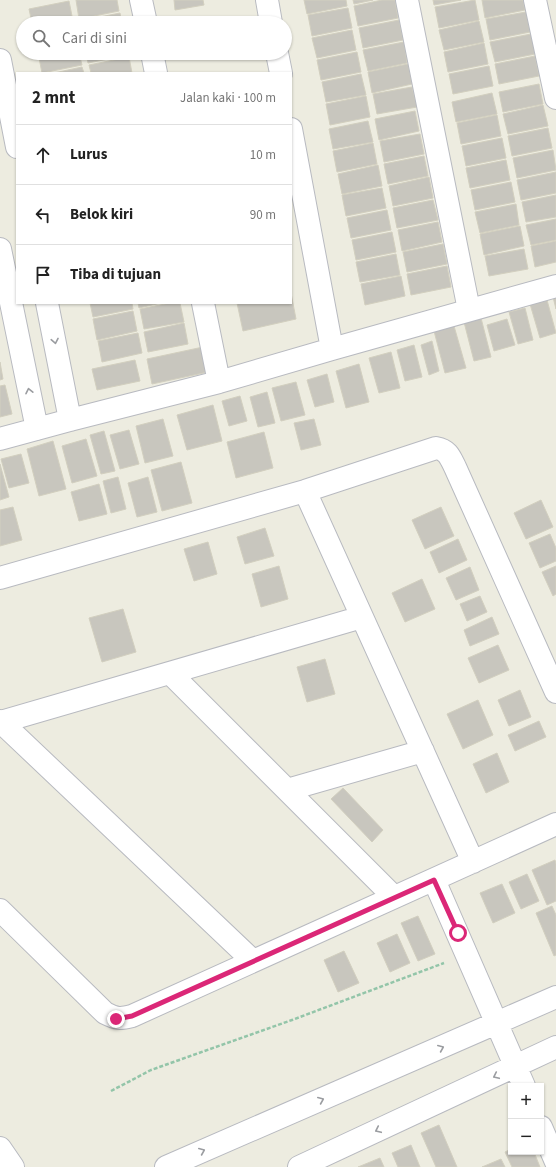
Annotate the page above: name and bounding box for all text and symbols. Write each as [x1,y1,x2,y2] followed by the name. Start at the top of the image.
[16,16,292,60] search box
[30,27,52,49] icon: search
[62,28,127,49] text: Cari di sini
[32,86,75,110] text: 2 mnt
[180,89,276,107] text: Jalan kaki · 100 m
[32,144,54,166] icon: ahead
[70,144,107,165] text: Lurus
[250,146,276,164] text: 10 m
[32,204,54,226] icon: left
[70,204,133,225] text: Belok kiri
[250,206,276,224] text: 90 m
[32,264,54,286] icon: arrive
[70,264,161,285] text: Tiba di tujuan
[50,338,59,344] one-way arrow
[25,388,34,394] one-way arrow
[449,924,467,942] route start
[107,1010,125,1028] route end
[436,1045,444,1053] one-way arrow
[492,1071,500,1079] one-way arrow
[508,1083,544,1155] map controls
[508,1083,544,1119] button: +
[317,1097,325,1105] one-way arrow
[508,1119,544,1155] button: −
[374,1125,382,1133] one-way arrow
[199,1148,206,1156] one-way arrow

